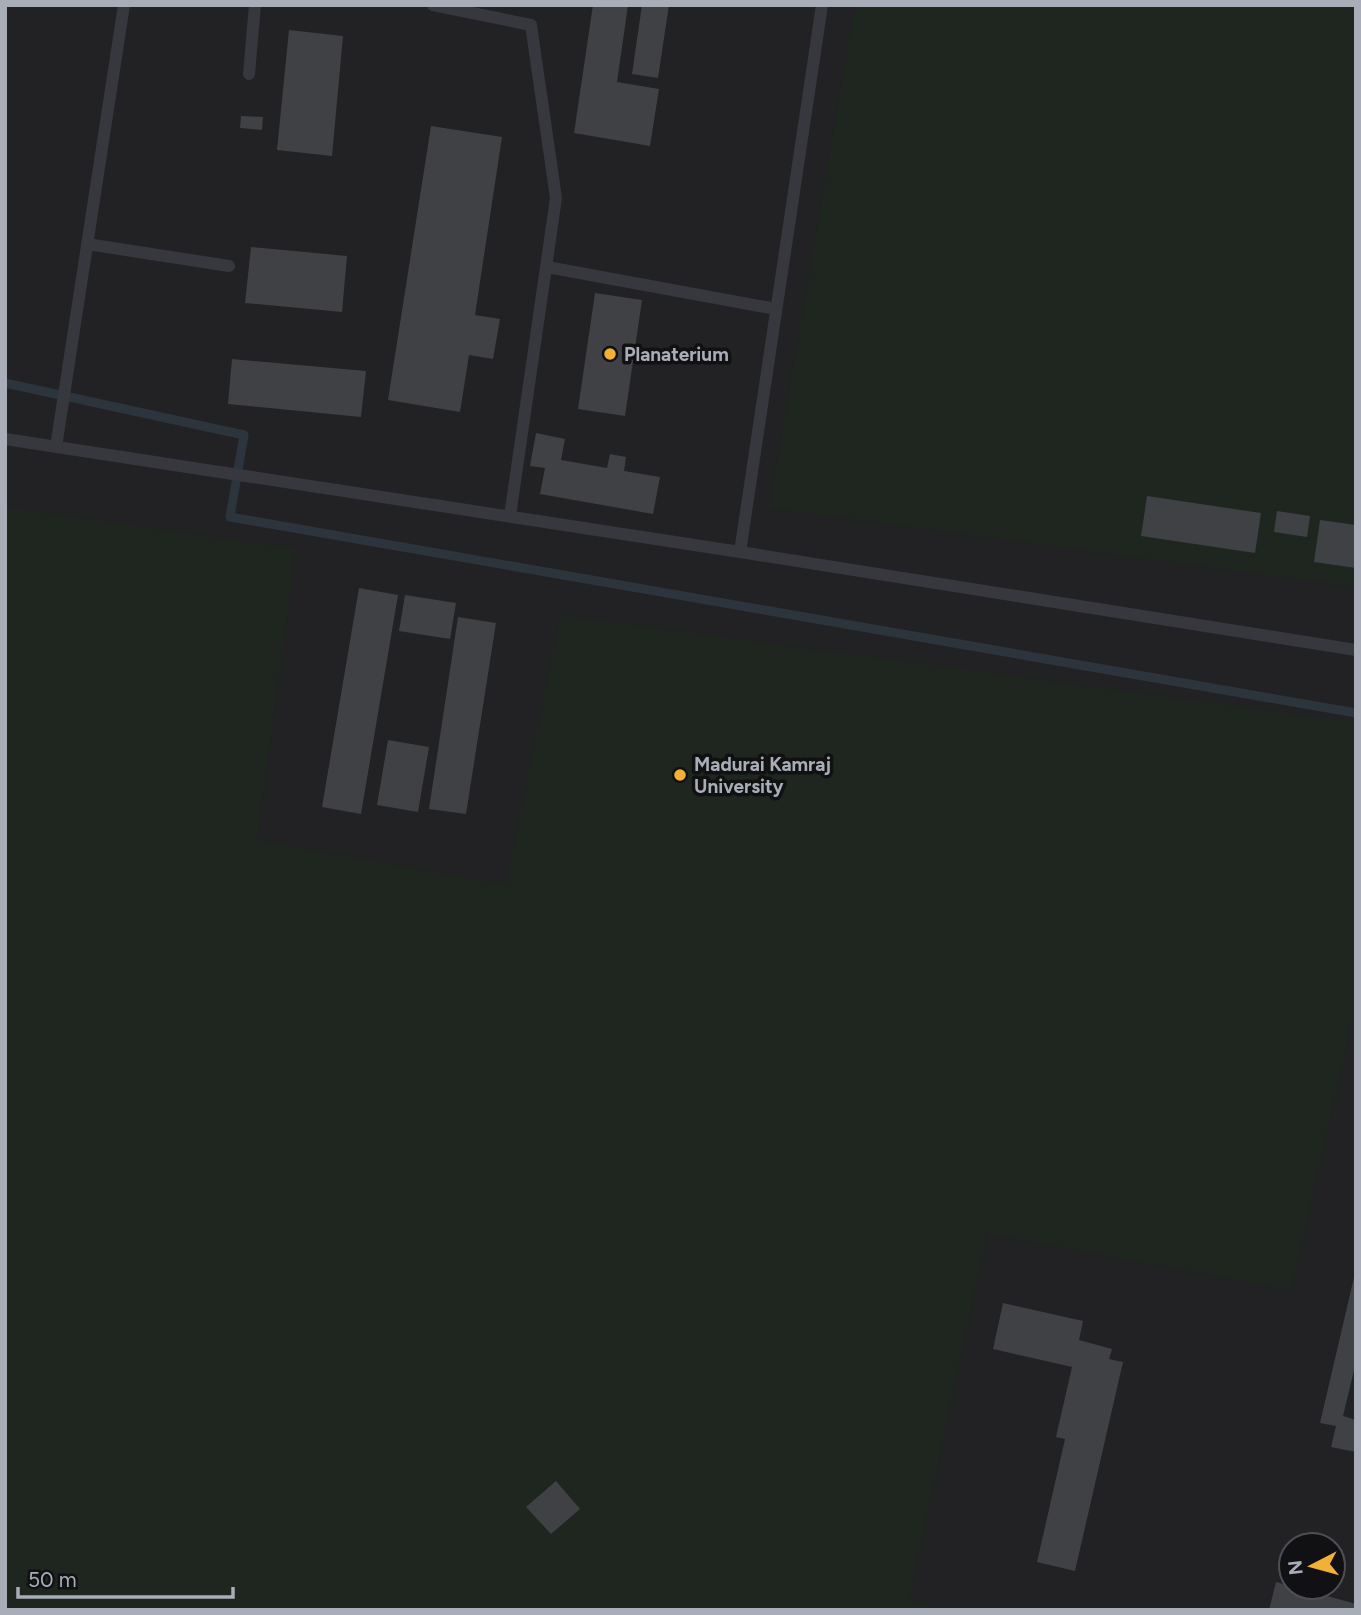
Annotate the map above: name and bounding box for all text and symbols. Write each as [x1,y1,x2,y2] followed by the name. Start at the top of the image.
[624,343,729,366] place label: Planaterium
[602,346,618,362] marker: Planaterium
[694,753,831,798] place label: Madurai Kamraj University
[672,767,688,783] marker: Madurai Kamraj University
[1277,1531,1347,1601] north arrow
[18,1556,233,1600] scale bar
[1283,1559,1308,1576] text: N
[28,1567,77,1592] text: 50 m

